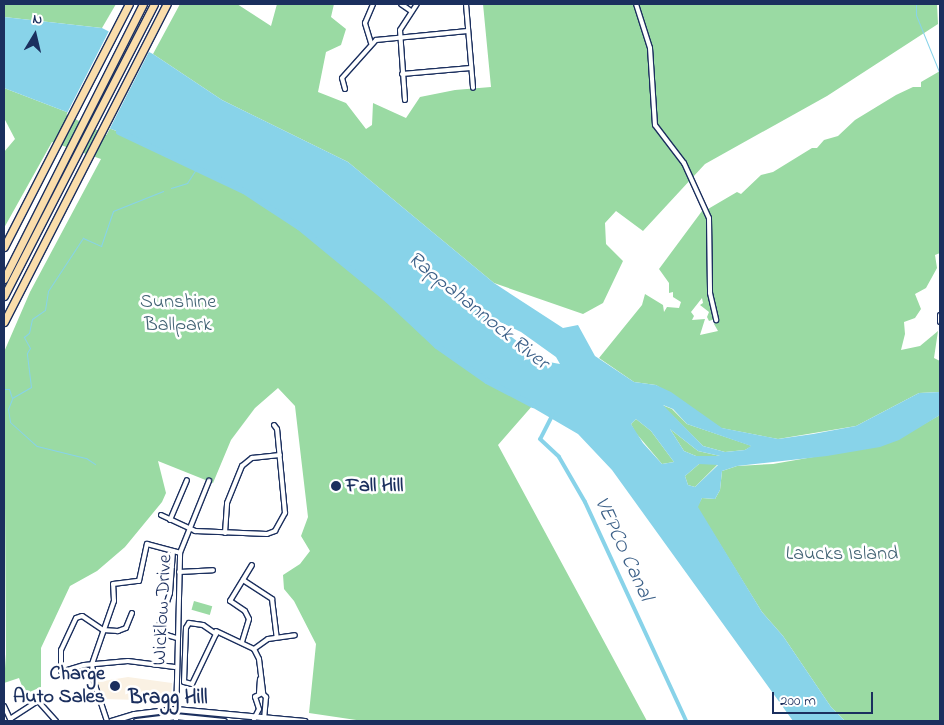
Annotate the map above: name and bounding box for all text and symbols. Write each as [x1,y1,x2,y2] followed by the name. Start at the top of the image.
[31,9,44,31] text: N
[10,10,60,60] north arrow
[402,246,554,376] water label: Rappahannock River
[140,291,216,338] park label: Sunshine Ballpark
[346,474,403,498] place label: Fall Hill
[330,480,342,492] marker: Fall Hill
[588,493,658,605] water label: VEPCO Canal
[786,542,898,566] park label: Laucks Island
[148,554,178,666] street label: Wicklow Drive
[13,662,105,709] place label: Charge Auto Sales
[109,680,121,692] marker: Charge Auto Sales
[774,682,875,714] scale bar
[128,685,208,711] district label: Bragg Hill
[780,690,816,712] text: 200 m

